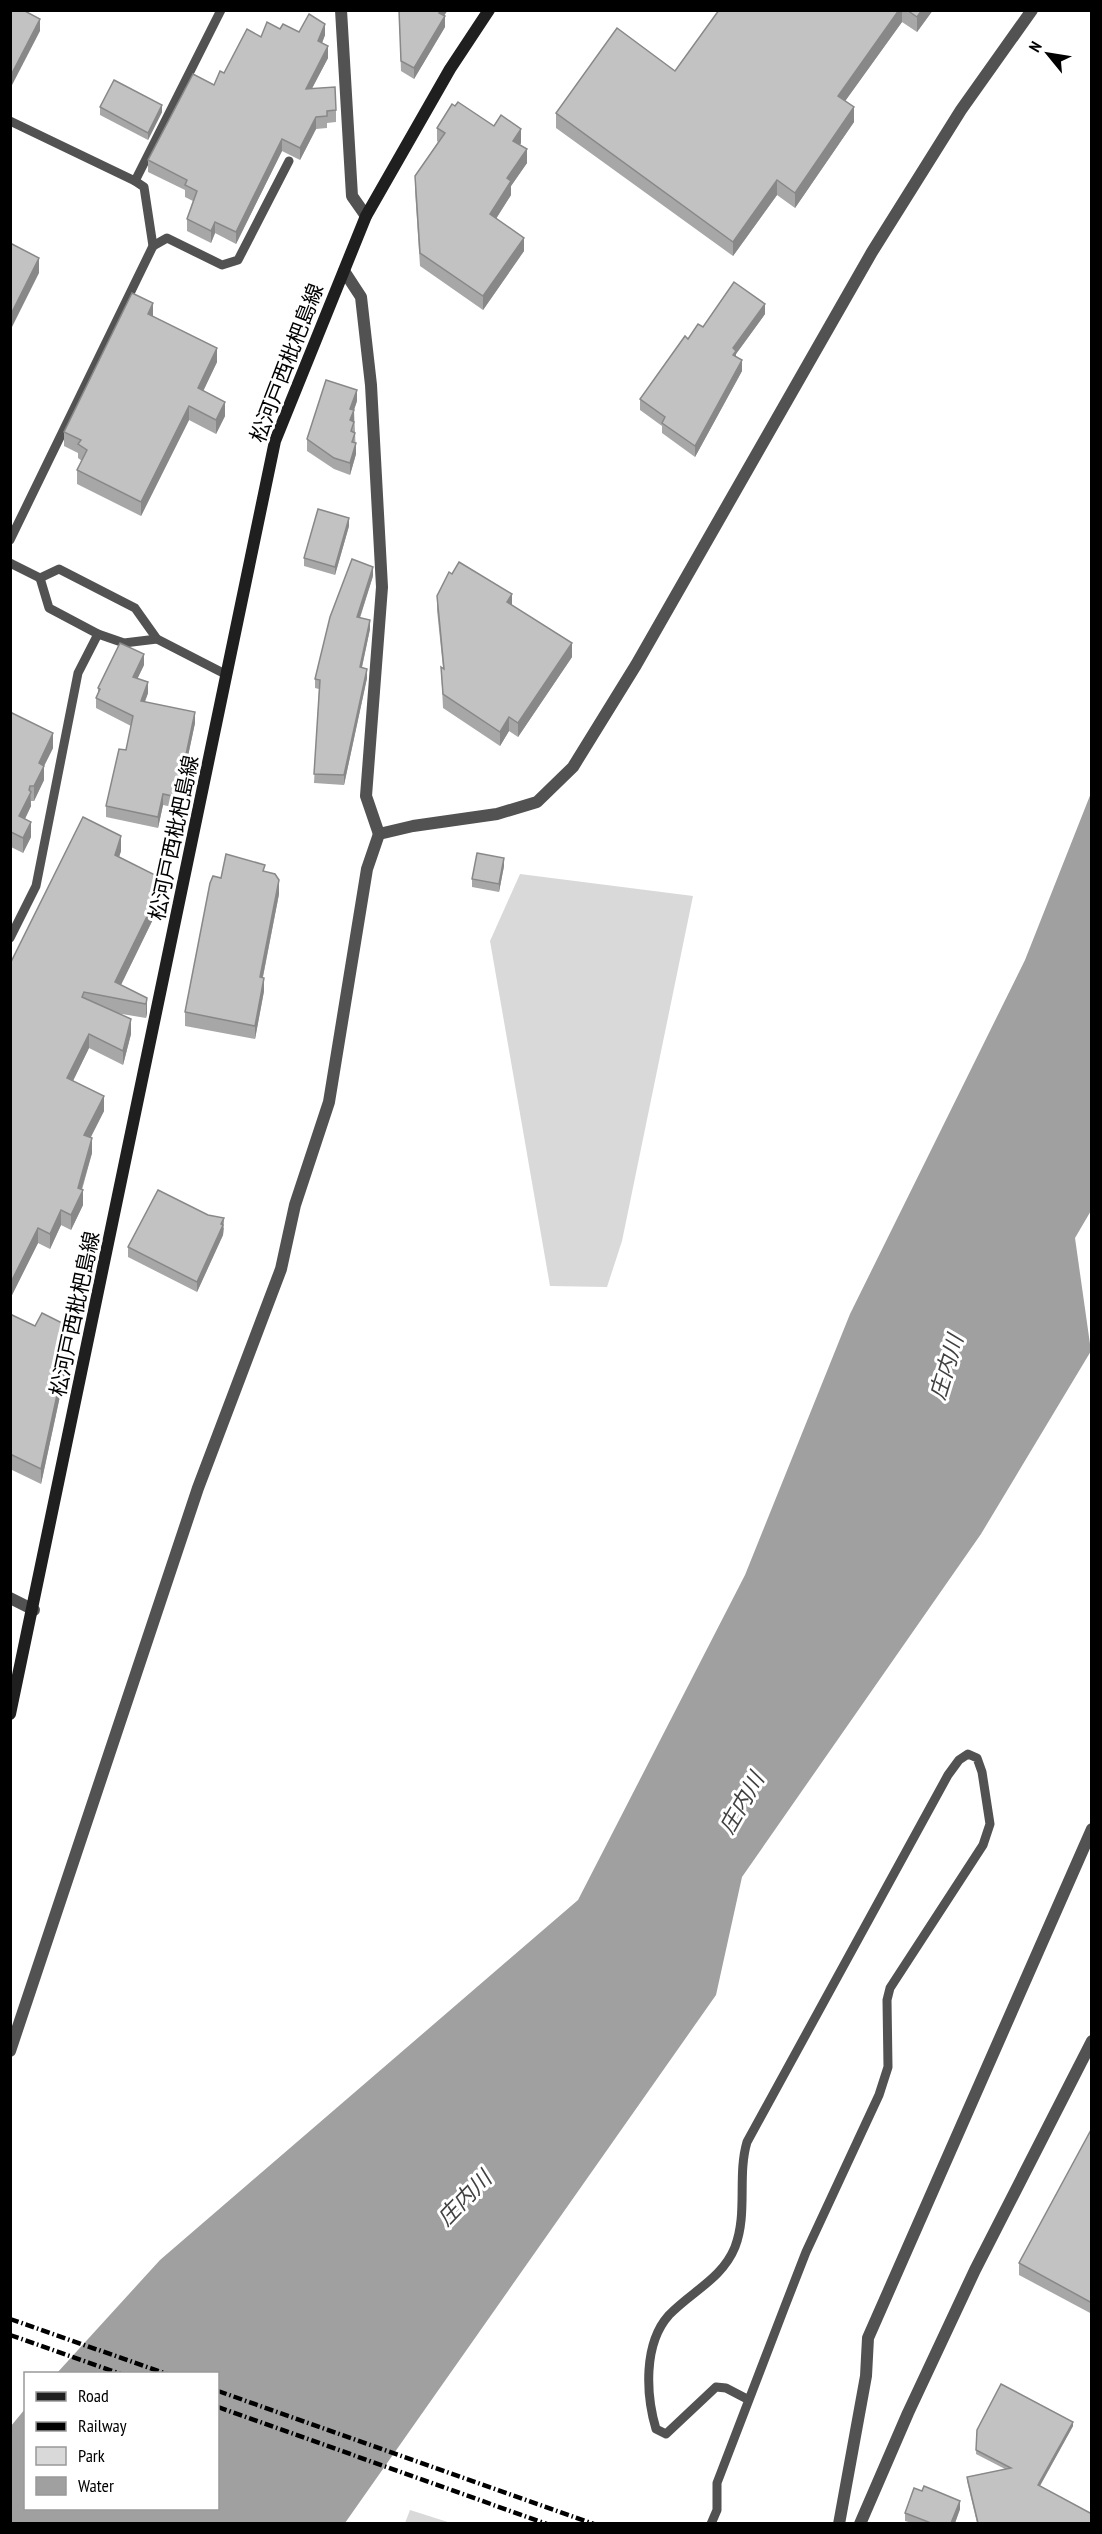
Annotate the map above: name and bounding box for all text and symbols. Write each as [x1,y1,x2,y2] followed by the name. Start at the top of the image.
[1018,24,1078,84] north arrow
[1024,38,1046,55] text: N
[244,280,329,446] street label: 松河戸西枇杷島線
[143,753,204,923] street label: 松河戸西枇杷島線
[44,1229,105,1399] street label: 松河戸西枇杷島線
[923,1329,970,1403] water label: 庄内川
[712,1766,771,1839] water label: 庄内川
[431,2163,498,2231] water label: 庄内川
[24,2372,219,2510] legend
[78,2384,109,2407] text: Road
[78,2414,127,2437] text: Railway
[78,2444,105,2467] text: Park
[78,2474,114,2497] text: Water

